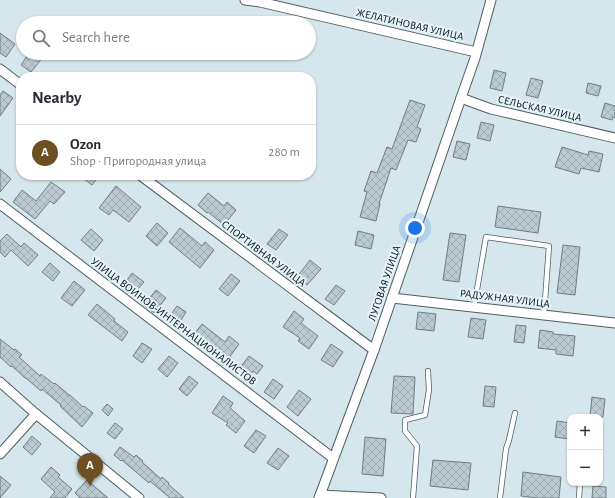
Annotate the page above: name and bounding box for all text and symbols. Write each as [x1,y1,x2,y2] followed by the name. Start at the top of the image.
[355,7,465,42] street label: ЖЕЛАТИНОВАЯ УЛИЦА
[16,16,316,60] search box
[30,27,52,49] icon: search
[62,30,130,45] text: Search here
[32,89,82,106] text: Nearby
[497,93,583,124] street label: СЕЛЬСКАЯ УЛИЦА
[70,137,101,152] text: Ozon
[41,146,49,159] text: A
[269,146,300,159] text: 280 m
[70,155,207,168] text: Shop · Пригородная улица
[220,218,308,289] street label: СПОРТИВНАЯ УЛИЦА
[405,218,425,238] your location
[366,243,403,322] street label: ЛУГОВАЯ УЛИЦА
[89,256,258,387] street label: УЛИЦА ВОИНОВ-ИНТЕРНАЦИОНАЛИСТОВ
[459,288,551,310] street label: РАДУЖНАЯ УЛИЦА
[567,414,603,486] map controls
[567,414,603,450] button: +
[567,450,603,486] button: −
[77,453,103,486] pin: A

